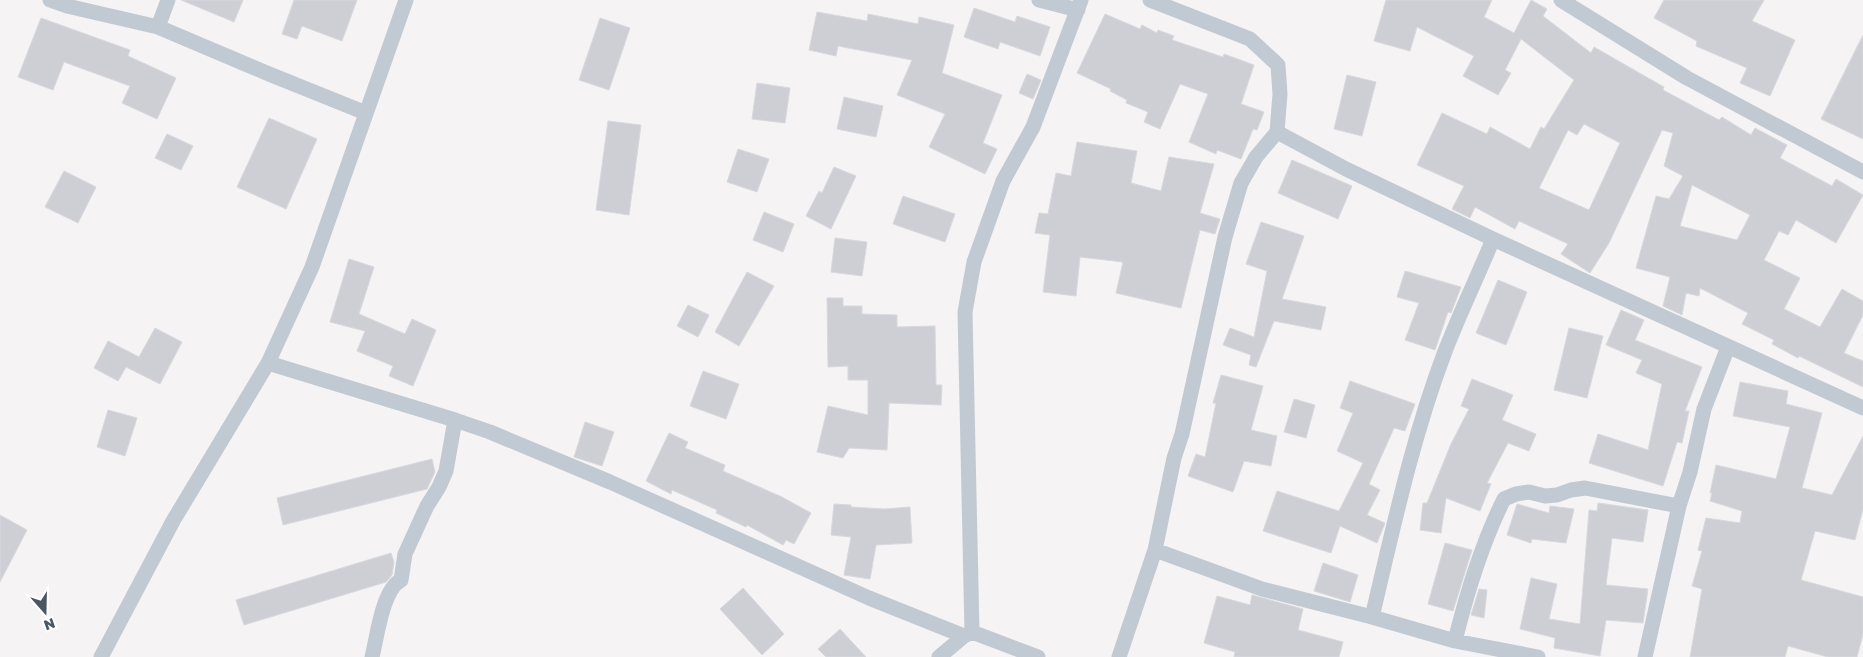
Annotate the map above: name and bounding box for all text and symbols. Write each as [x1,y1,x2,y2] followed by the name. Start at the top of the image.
[20,587,70,637] north arrow
[42,615,58,634] text: N

